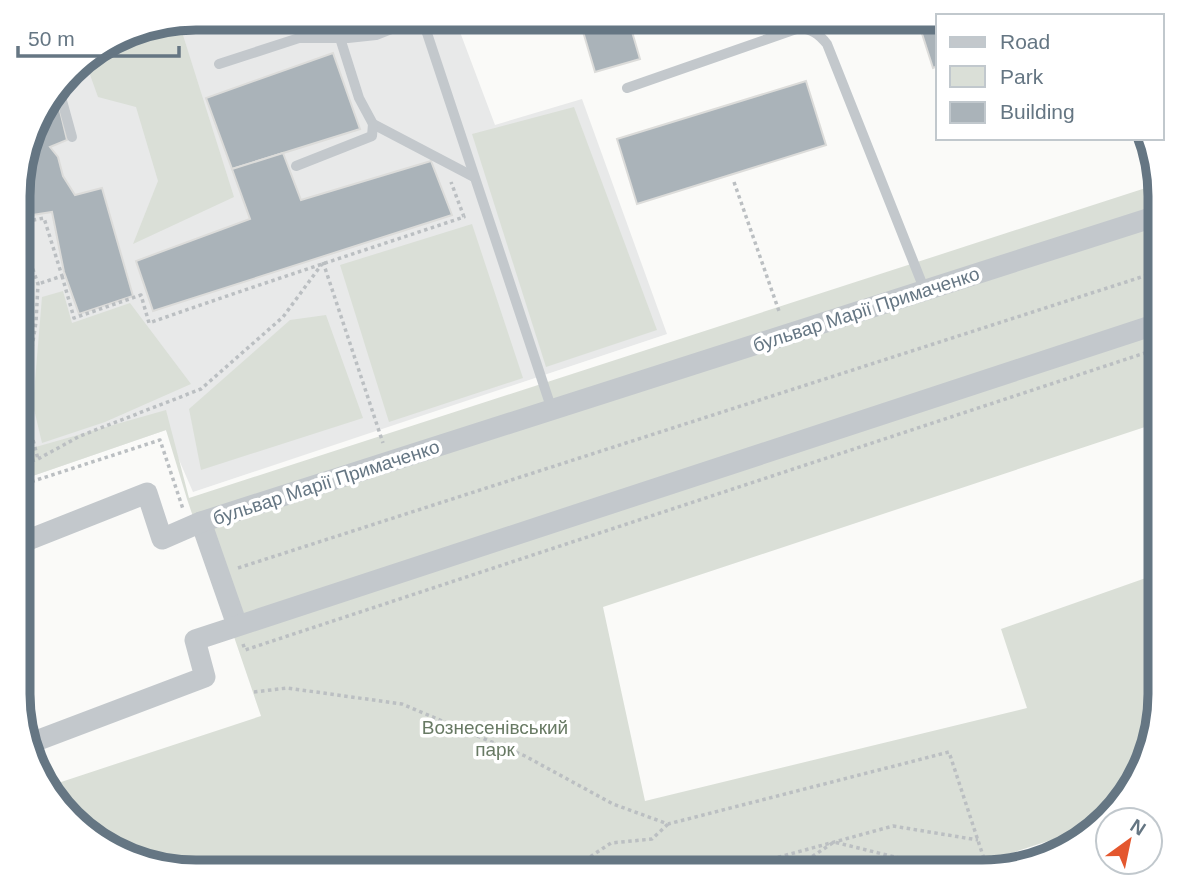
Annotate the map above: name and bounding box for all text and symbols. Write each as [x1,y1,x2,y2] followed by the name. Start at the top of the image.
[18,14,178,58] scale bar
[936,14,1164,140] legend
[28,27,75,50] text: 50 m
[1000,30,1050,53] text: Road
[1000,65,1044,88] text: Park
[1000,100,1075,123] text: Building
[750,263,982,356] street label: бульвар Марії Примаченко
[210,436,442,529] street label: бульвар Марії Примаченко
[422,717,568,760] park label: Вознесенівський парк
[1094,806,1164,876] north arrow
[1127,815,1149,840] text: N

